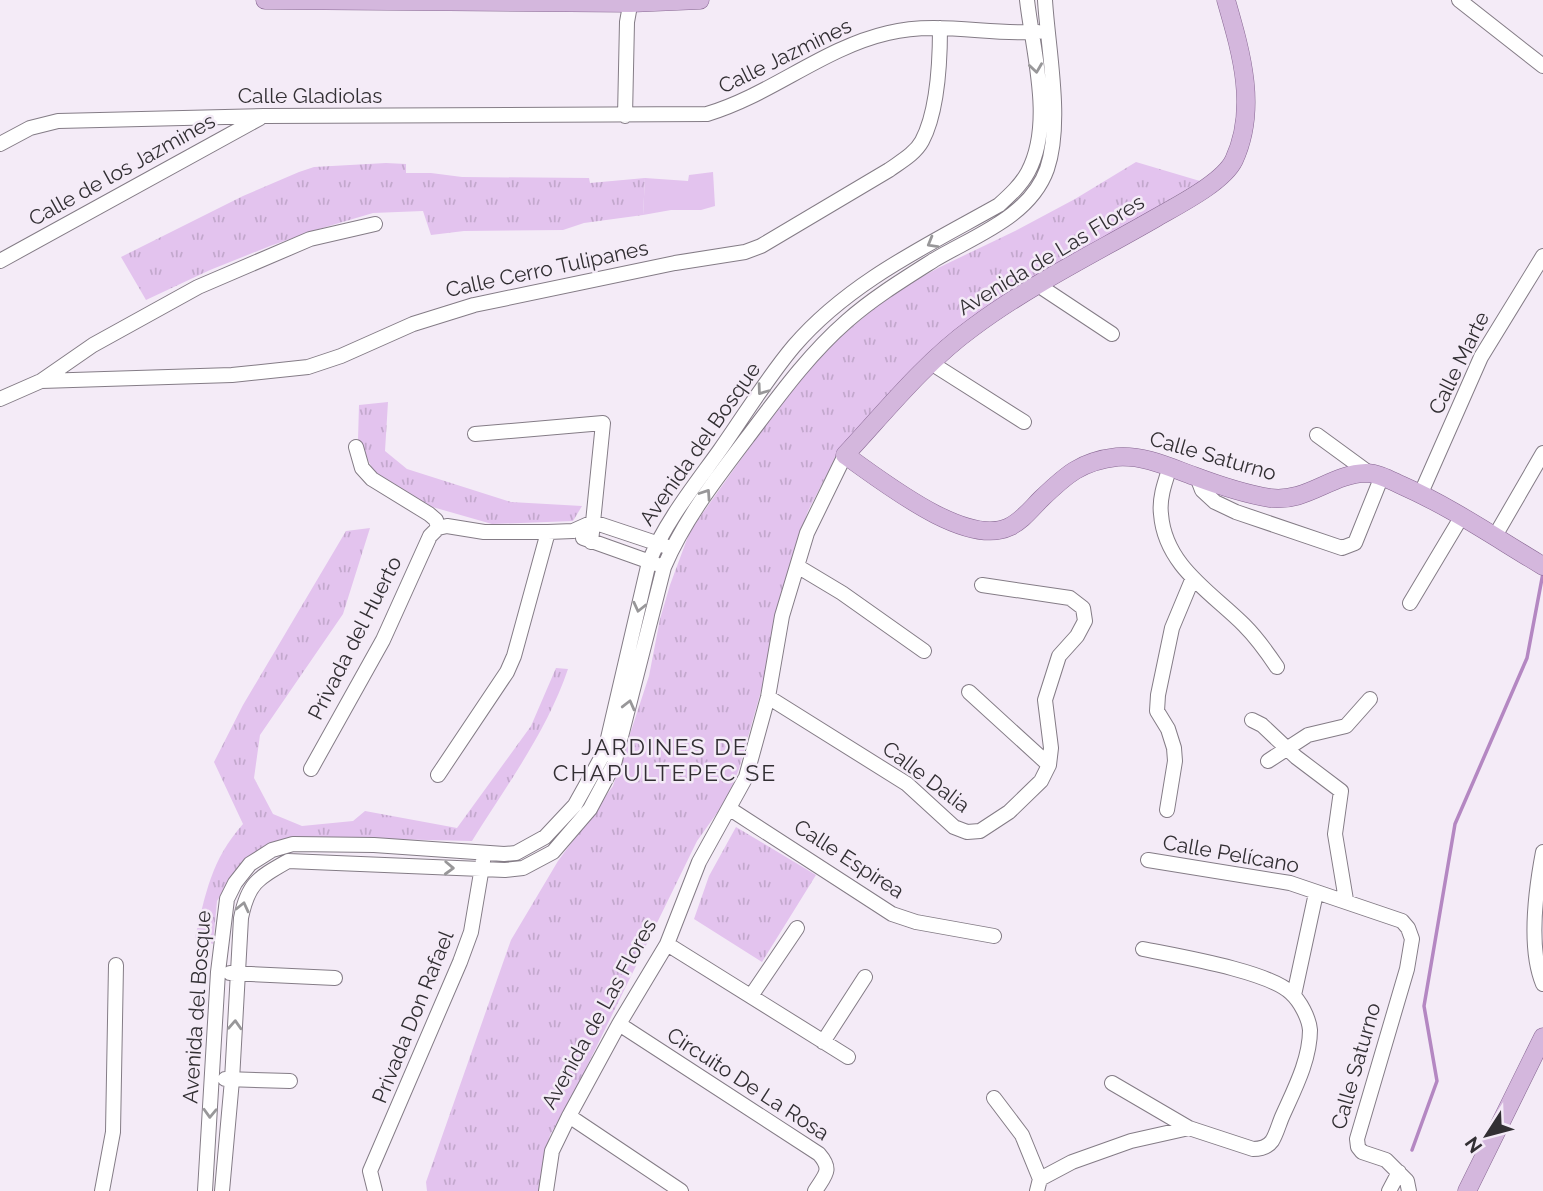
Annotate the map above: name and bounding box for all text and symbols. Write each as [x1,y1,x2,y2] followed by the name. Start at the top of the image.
[714,13,855,98] street label: Calle Jazmines
[1028,62,1043,74] one-way arrow
[238,83,382,108] street label: Calle Gladiolas
[24,108,219,231] street label: Calle de los Jazmines
[953,189,1149,320] street label: Avenida de Las Flores
[443,235,650,302] street label: Calle Cerro Tulipanes
[927,235,940,248] one-way arrow
[1423,307,1494,418] street label: Calle Marte
[634,357,765,530] street label: Avenida del Bosque
[758,382,771,395] one-way arrow
[1147,425,1279,486] street label: Calle Saturno
[698,489,710,502] one-way arrow
[303,552,407,724] street label: Privada del Huerto
[633,601,647,613] one-way arrow
[621,700,635,712] one-way arrow
[553,733,777,786] district label: JARDINES DE CHAPULTEPEC SE
[878,736,975,818] street label: Calle Dalia
[790,814,909,903] street label: Calle Espirea
[1161,829,1301,878] street label: Calle Pelícano
[443,861,454,876] one-way arrow
[235,901,250,913] one-way arrow
[177,910,216,1104] street label: Avenida del Bosque
[536,914,661,1113] street label: Avenida de Las Flores
[367,927,459,1107] street label: Privada Don Rafael
[1325,1000,1386,1132] street label: Calle Saturno
[228,1020,243,1031] one-way arrow
[662,1022,834,1145] street label: Circuito De La Rosa
[1452,1100,1522,1170] north arrow
[202,1109,218,1119] one-way arrow
[1460,1133,1486,1157] text: N

